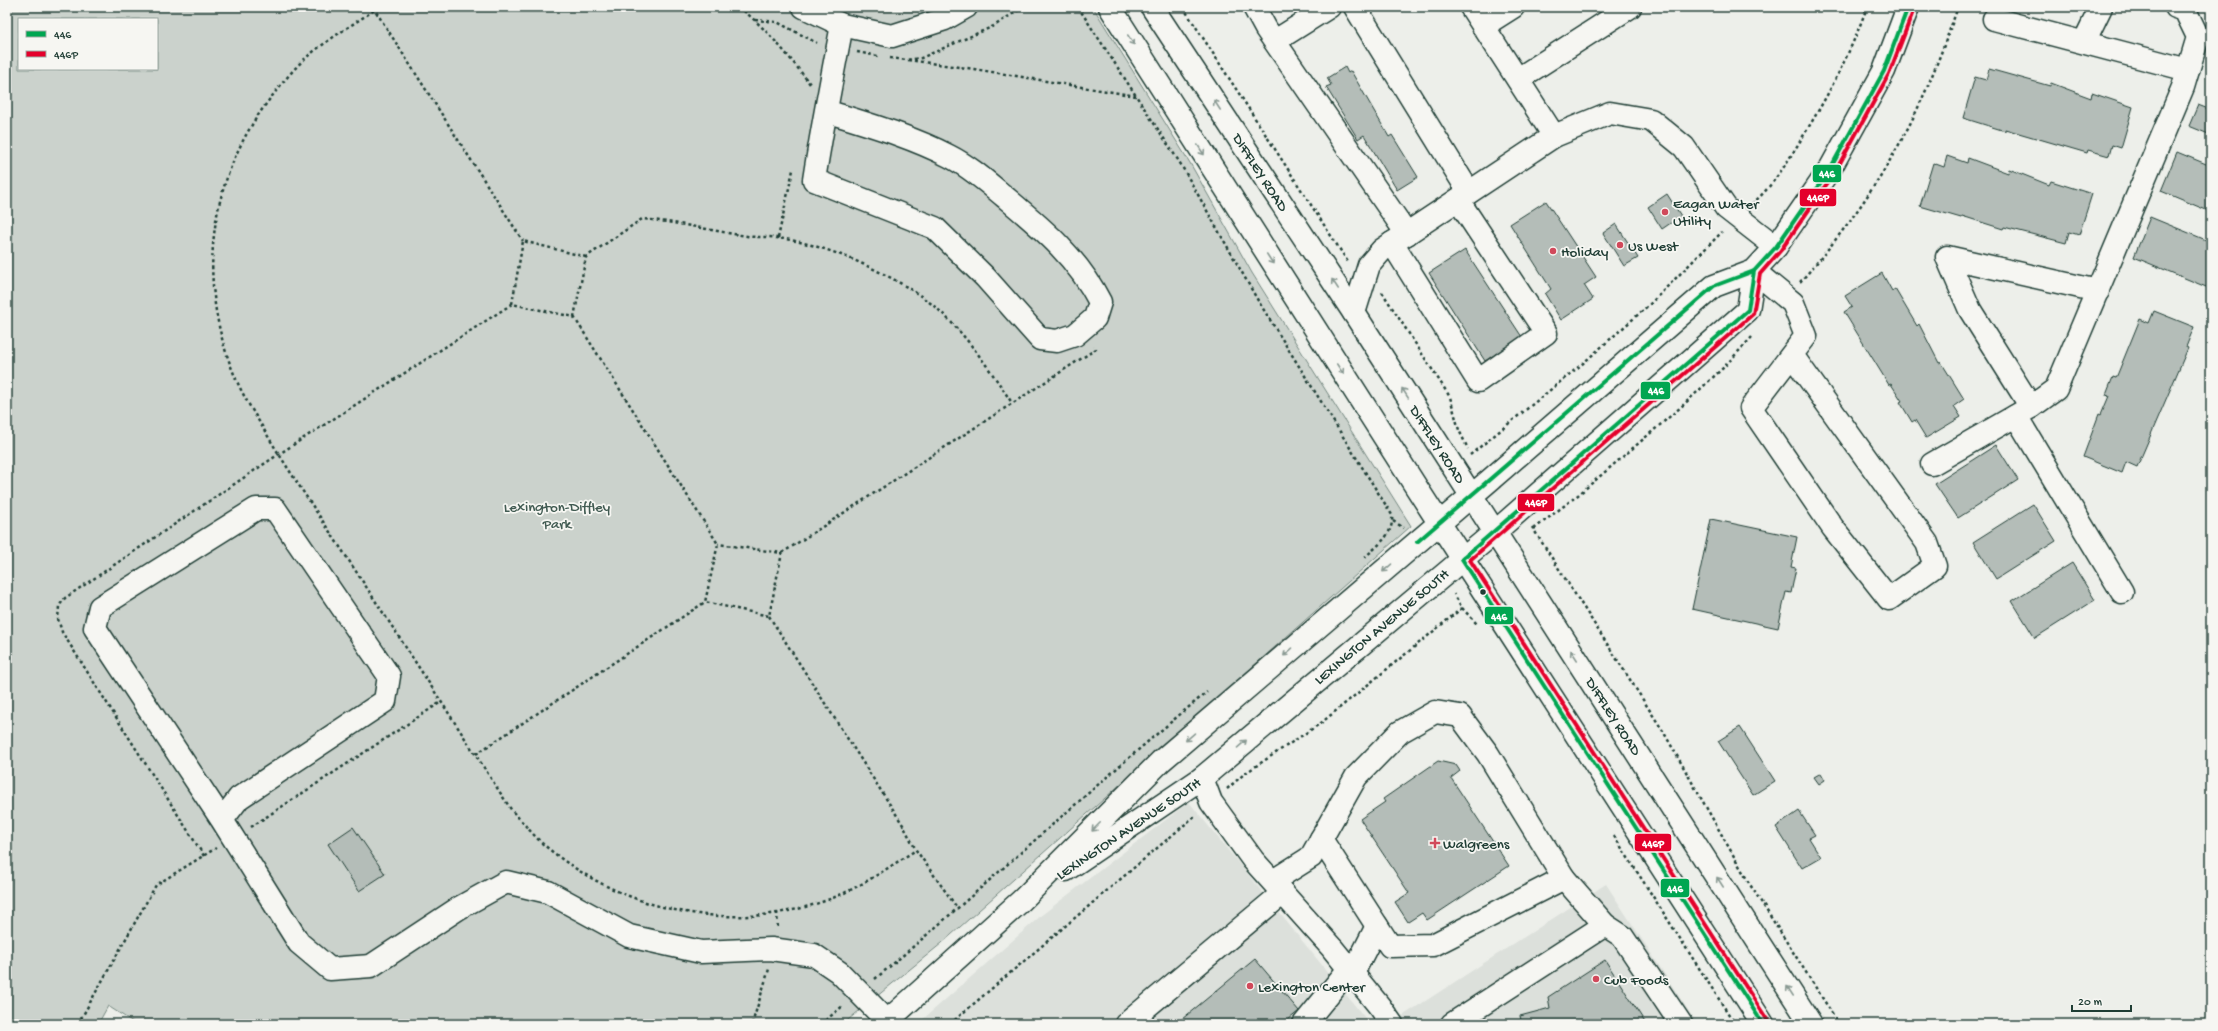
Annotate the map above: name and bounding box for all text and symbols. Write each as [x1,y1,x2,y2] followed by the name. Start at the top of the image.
[18,18,158,70] legend
[54,29,72,43] text: 446
[1127,34,1135,46] one-way arrow
[54,49,78,63] text: 446P
[1213,100,1221,111] one-way arrow
[1227,130,1291,216] street label: DIFFLEY ROAD
[1196,144,1205,155] one-way arrow
[1812,164,1842,183] line badge: 446
[1818,169,1835,181] text: 446
[1799,188,1837,207] line badge: 446P
[1806,193,1830,205] text: 446P
[1673,196,1760,231] place label: Eagan Water Utility
[1660,207,1670,217] marker: Eagan Water Utility
[1628,238,1680,256] place label: Us West
[1615,240,1625,250] marker: Us West
[1561,244,1609,262] place label: Holiday
[1548,246,1558,256] marker: Holiday
[1267,253,1275,265] one-way arrow
[1331,278,1339,289] one-way arrow
[1337,363,1345,375] one-way arrow
[1640,381,1671,400] line badge: 446
[1647,386,1664,398] text: 446
[1401,388,1409,399] one-way arrow
[1404,402,1468,488] street label: DIFFLEY ROAD
[1517,493,1555,512] line badge: 446P
[1524,498,1548,510] text: 446P
[504,499,611,534] park label: Lexington-Diffley Park
[1382,563,1392,572] one-way arrow
[1311,566,1454,689] street label: LEXINGTON AVENUE SOUTH
[1478,587,1488,597] unlabelled marker
[1484,606,1514,625] line badge: 446
[1490,612,1507,624] text: 446
[1283,648,1294,657] one-way arrow
[1570,650,1578,661] one-way arrow
[1580,674,1644,760] street label: DIFFLEY ROAD
[1184,733,1195,742] one-way arrow
[1237,739,1248,748] one-way arrow
[1053,774,1205,885] street label: LEXINGTON AVENUE SOUTH
[1091,822,1101,832] one-way arrow
[1634,833,1672,852] line badge: 446P
[1443,836,1510,854] place label: Walgreens
[1430,838,1440,848] marker: Walgreens
[1641,839,1665,851] text: 446P
[1716,876,1724,887] one-way arrow
[1660,878,1690,898] line badge: 446
[1666,884,1683,896] text: 446
[1604,972,1669,990] place label: Cub Foods
[1591,974,1601,984] marker: Cub Foods
[1258,979,1366,997] place label: Lexington Center
[1245,981,1255,991] marker: Lexington Center
[1786,986,1794,997] one-way arrow
[2072,987,2131,1013] scale bar
[2078,996,2103,1010] text: 20 m

